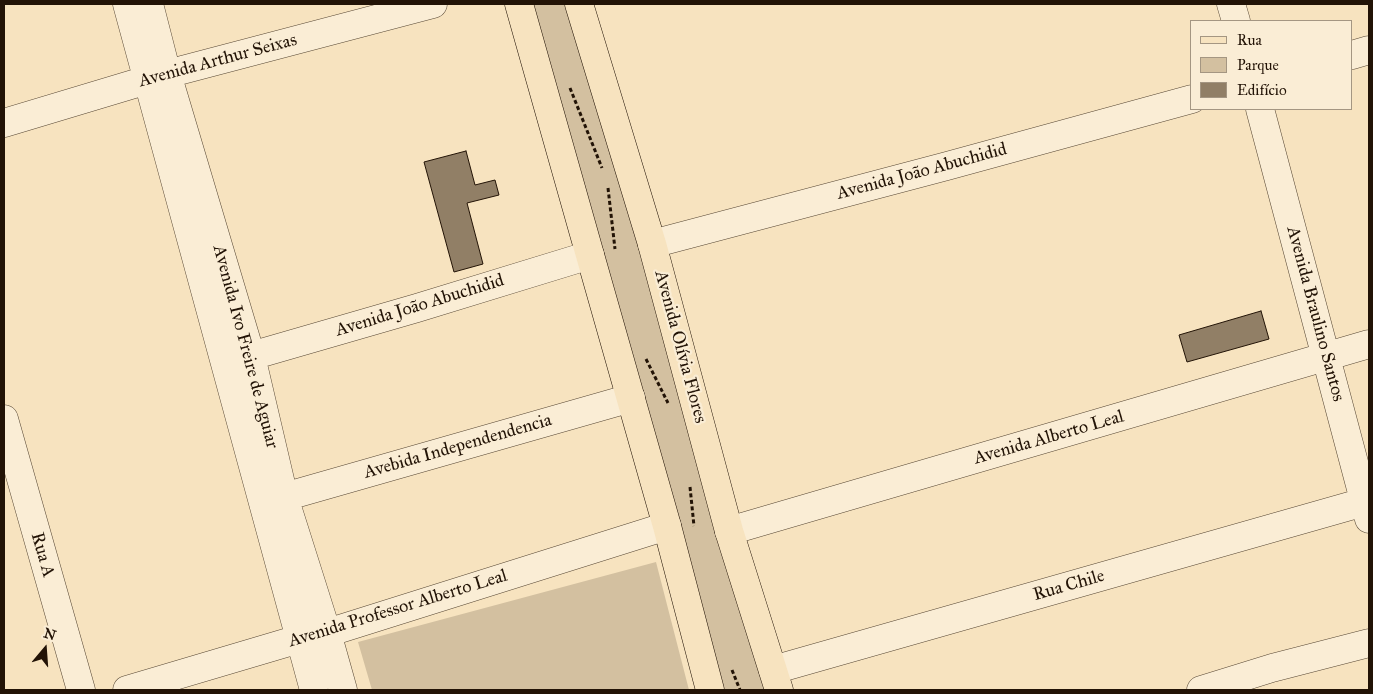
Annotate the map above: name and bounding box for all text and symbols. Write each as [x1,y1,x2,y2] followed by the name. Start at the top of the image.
[1190,20,1353,110] legend
[137,30,299,92] street label: Avenida Arthur Seixas
[1237,31,1262,49] text: Rua
[1237,56,1279,74] text: Parque
[1237,81,1287,99] text: Edifício
[835,139,1009,205] street label: Avenida João Abuchidid
[1281,224,1349,404] street label: Avenida Braulino Santos
[207,243,283,451] street label: Avenida Ivo Freire de Aguiar
[649,268,711,426] street label: Avenida Olívia Flores
[333,270,507,342] street label: Avenida João Abuchidid
[971,406,1127,470] street label: Avenida Alberto Leal
[362,410,554,484] street label: Avebida Independendencia
[25,530,59,580] street label: Rua A
[286,565,510,653] street label: Avenida Professor Alberto Leal
[1031,566,1107,606] street label: Rua Chile
[20,624,70,674] north arrow
[42,624,58,644] text: N

